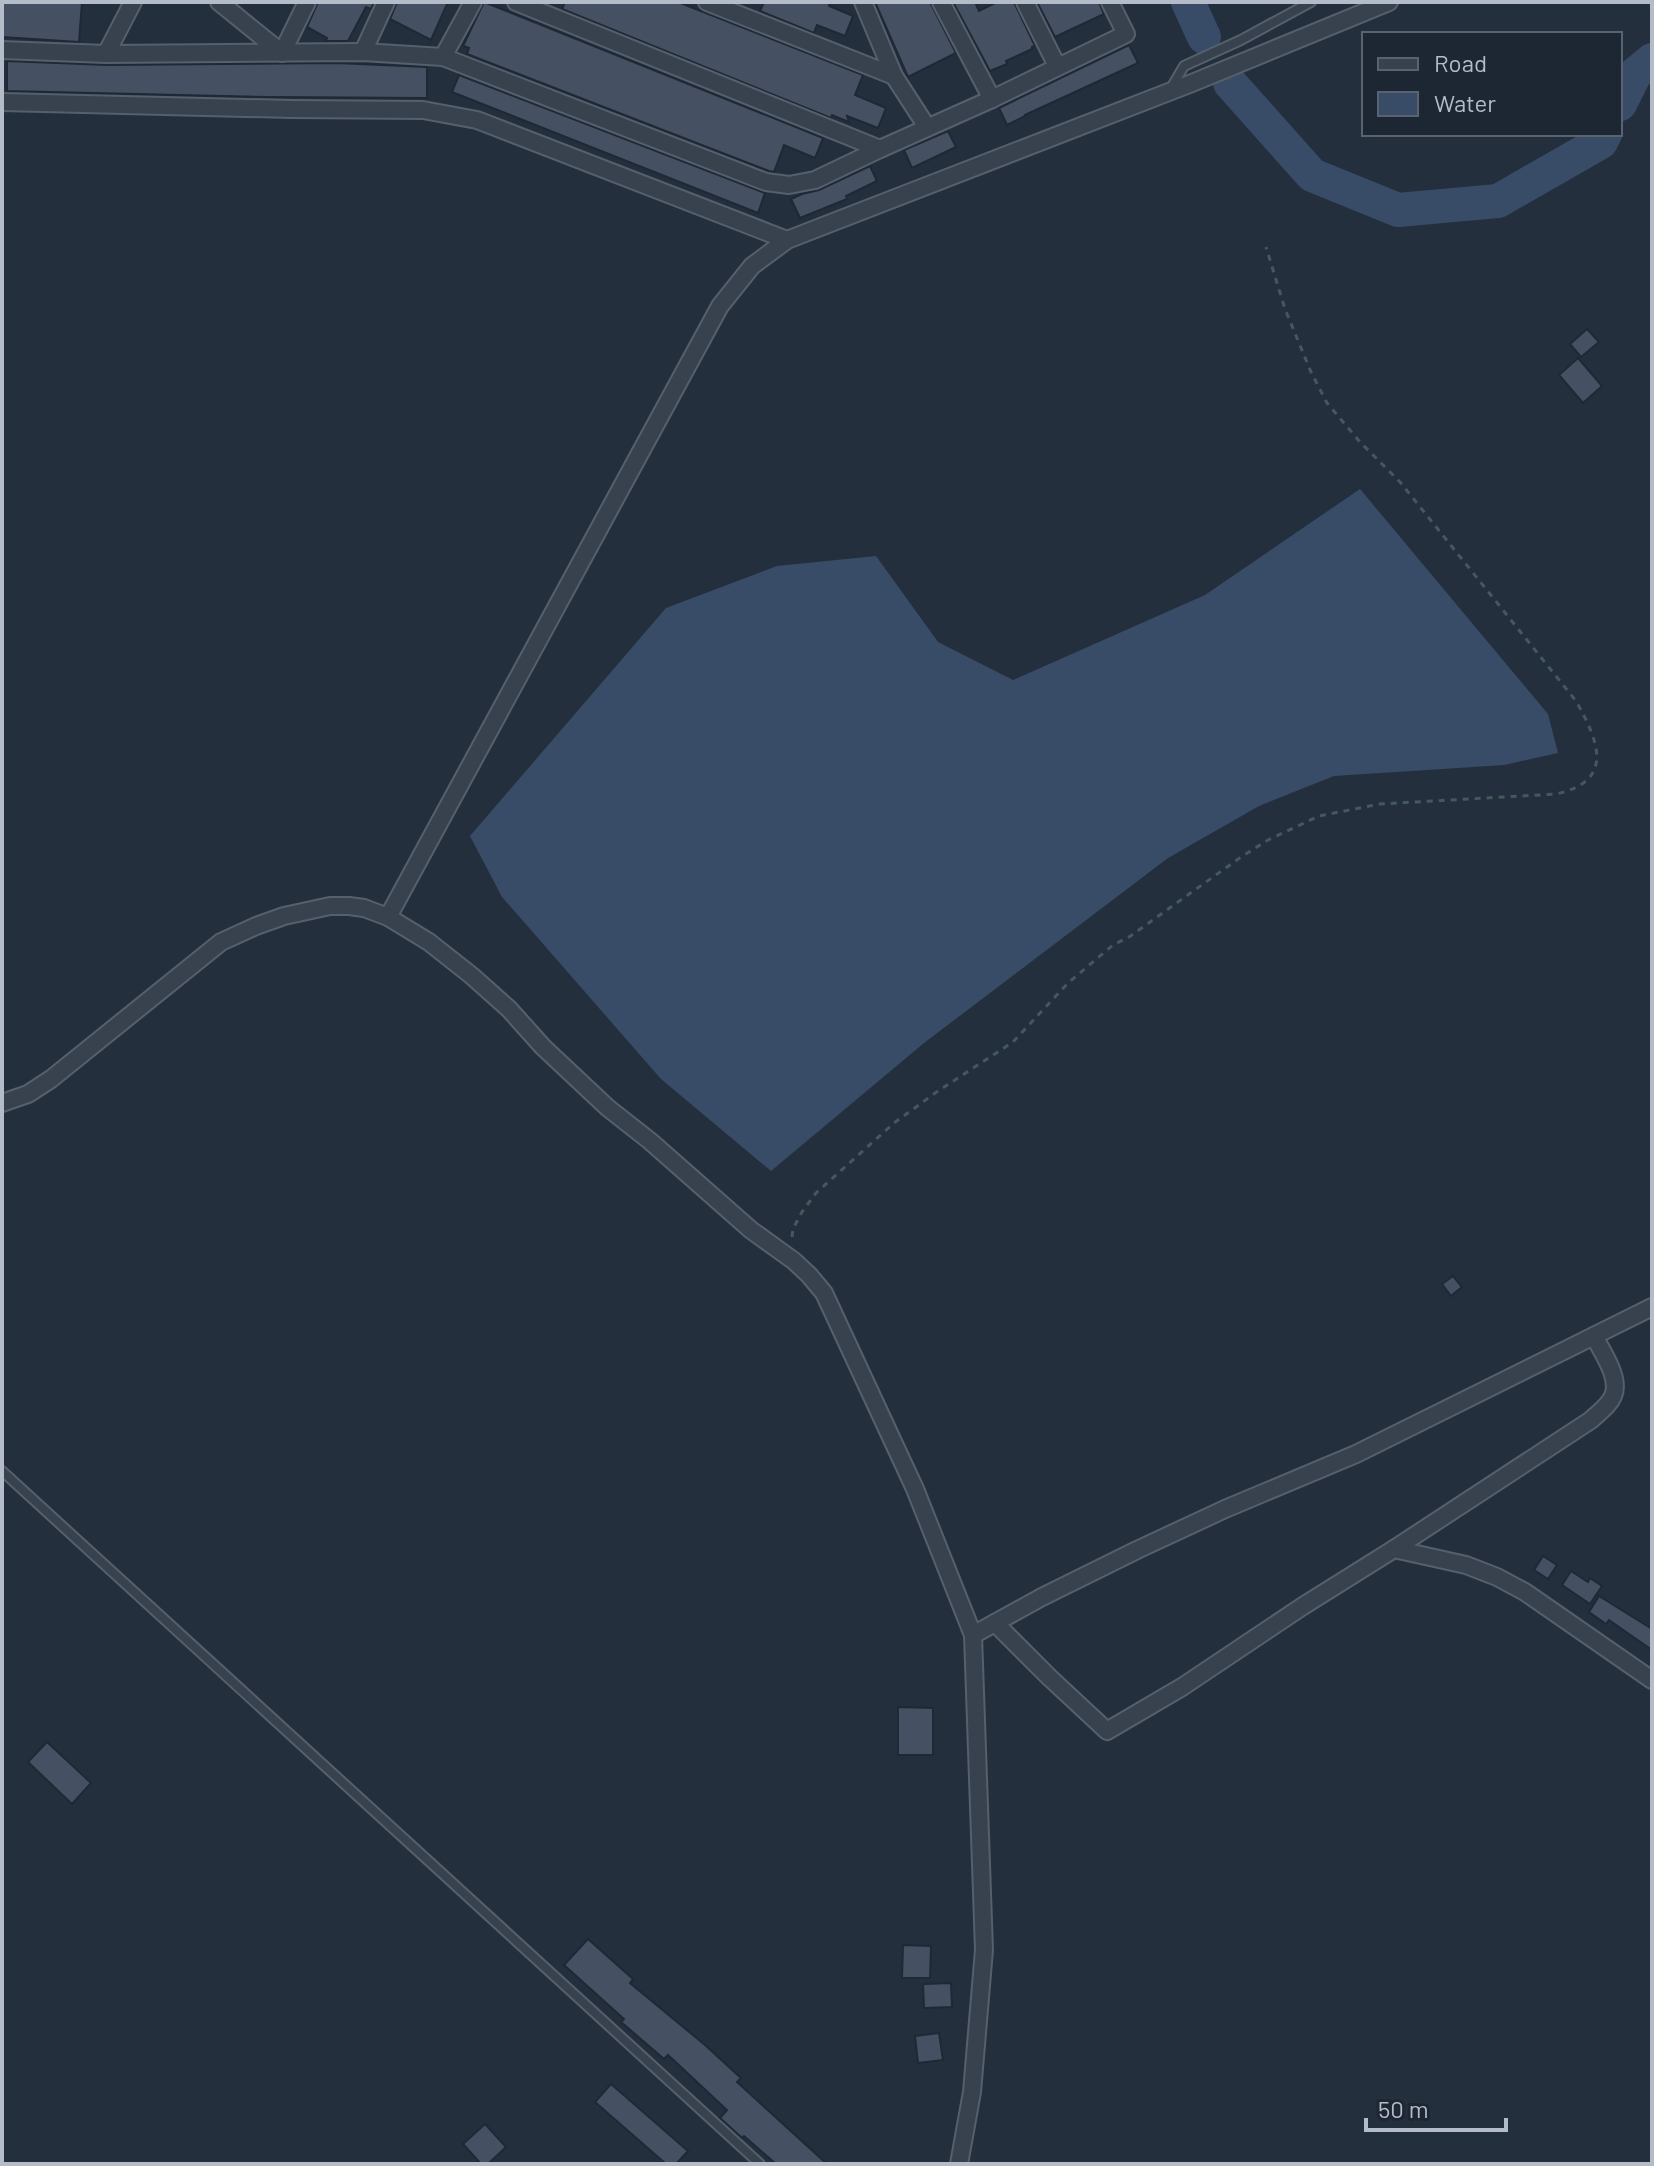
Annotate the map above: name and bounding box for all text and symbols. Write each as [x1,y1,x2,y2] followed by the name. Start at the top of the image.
[1362,32,1622,136] legend
[1434,48,1487,77] text: Road
[1434,88,1496,117] text: Water
[1366,2082,1506,2132] scale bar
[1378,2094,1429,2123] text: 50 m

